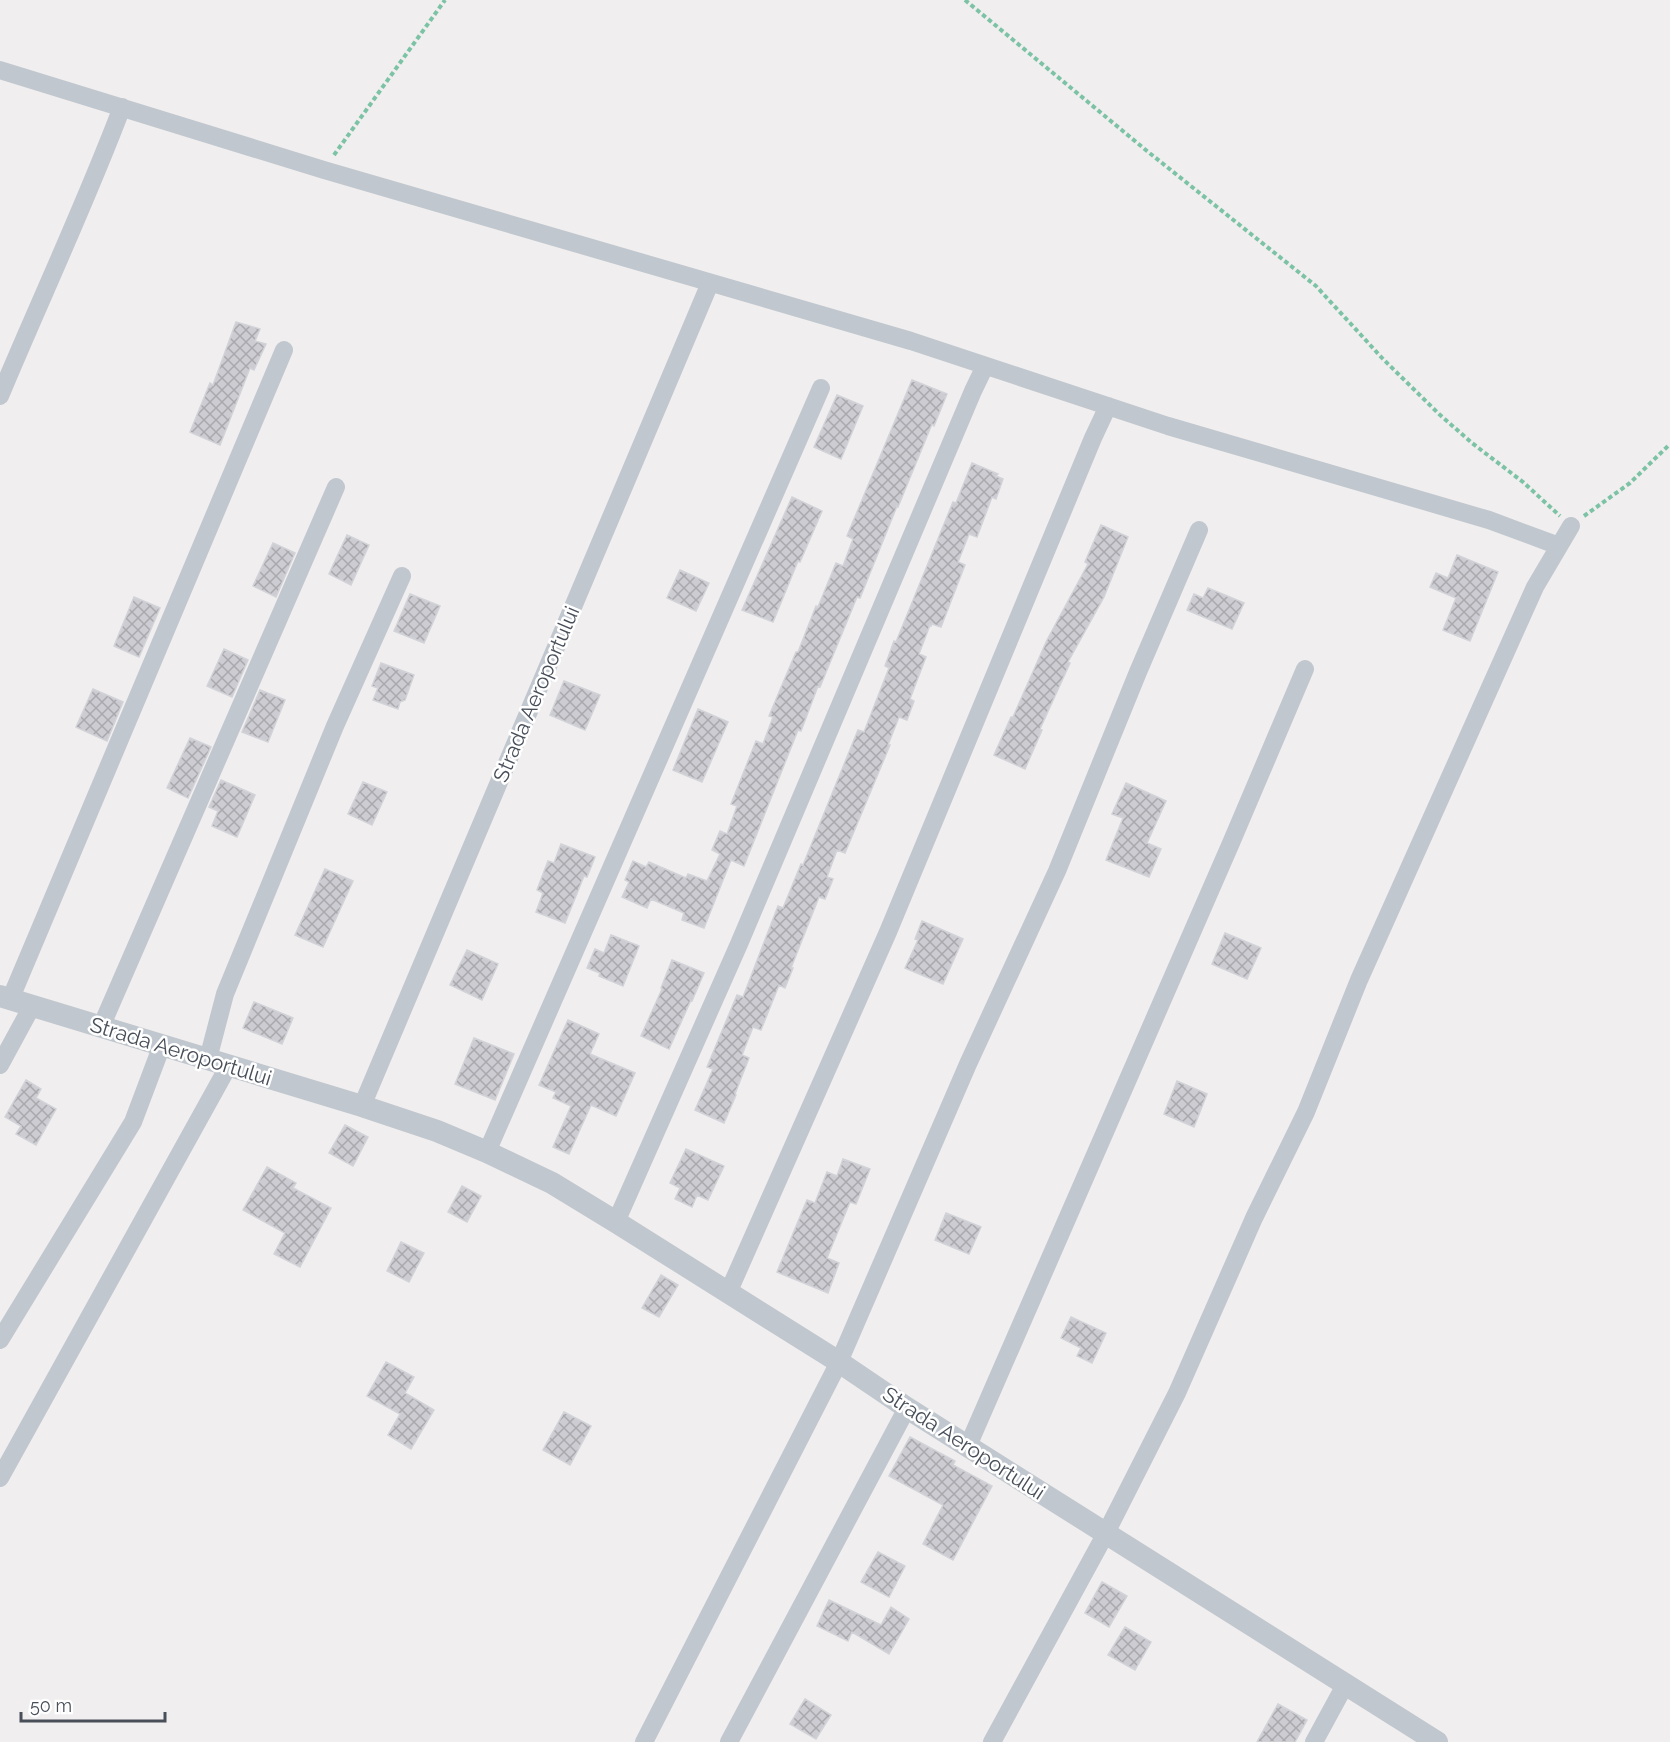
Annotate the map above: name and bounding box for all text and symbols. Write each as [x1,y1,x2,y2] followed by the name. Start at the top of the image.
[488,602,584,786] street label: Strada Aeroportului
[87,1012,275,1090] street label: Strada Aeroportului
[878,1381,1050,1505] street label: Strada Aeroportului
[21,1685,165,1723] scale bar
[30,1695,72,1716] text: 50 m

